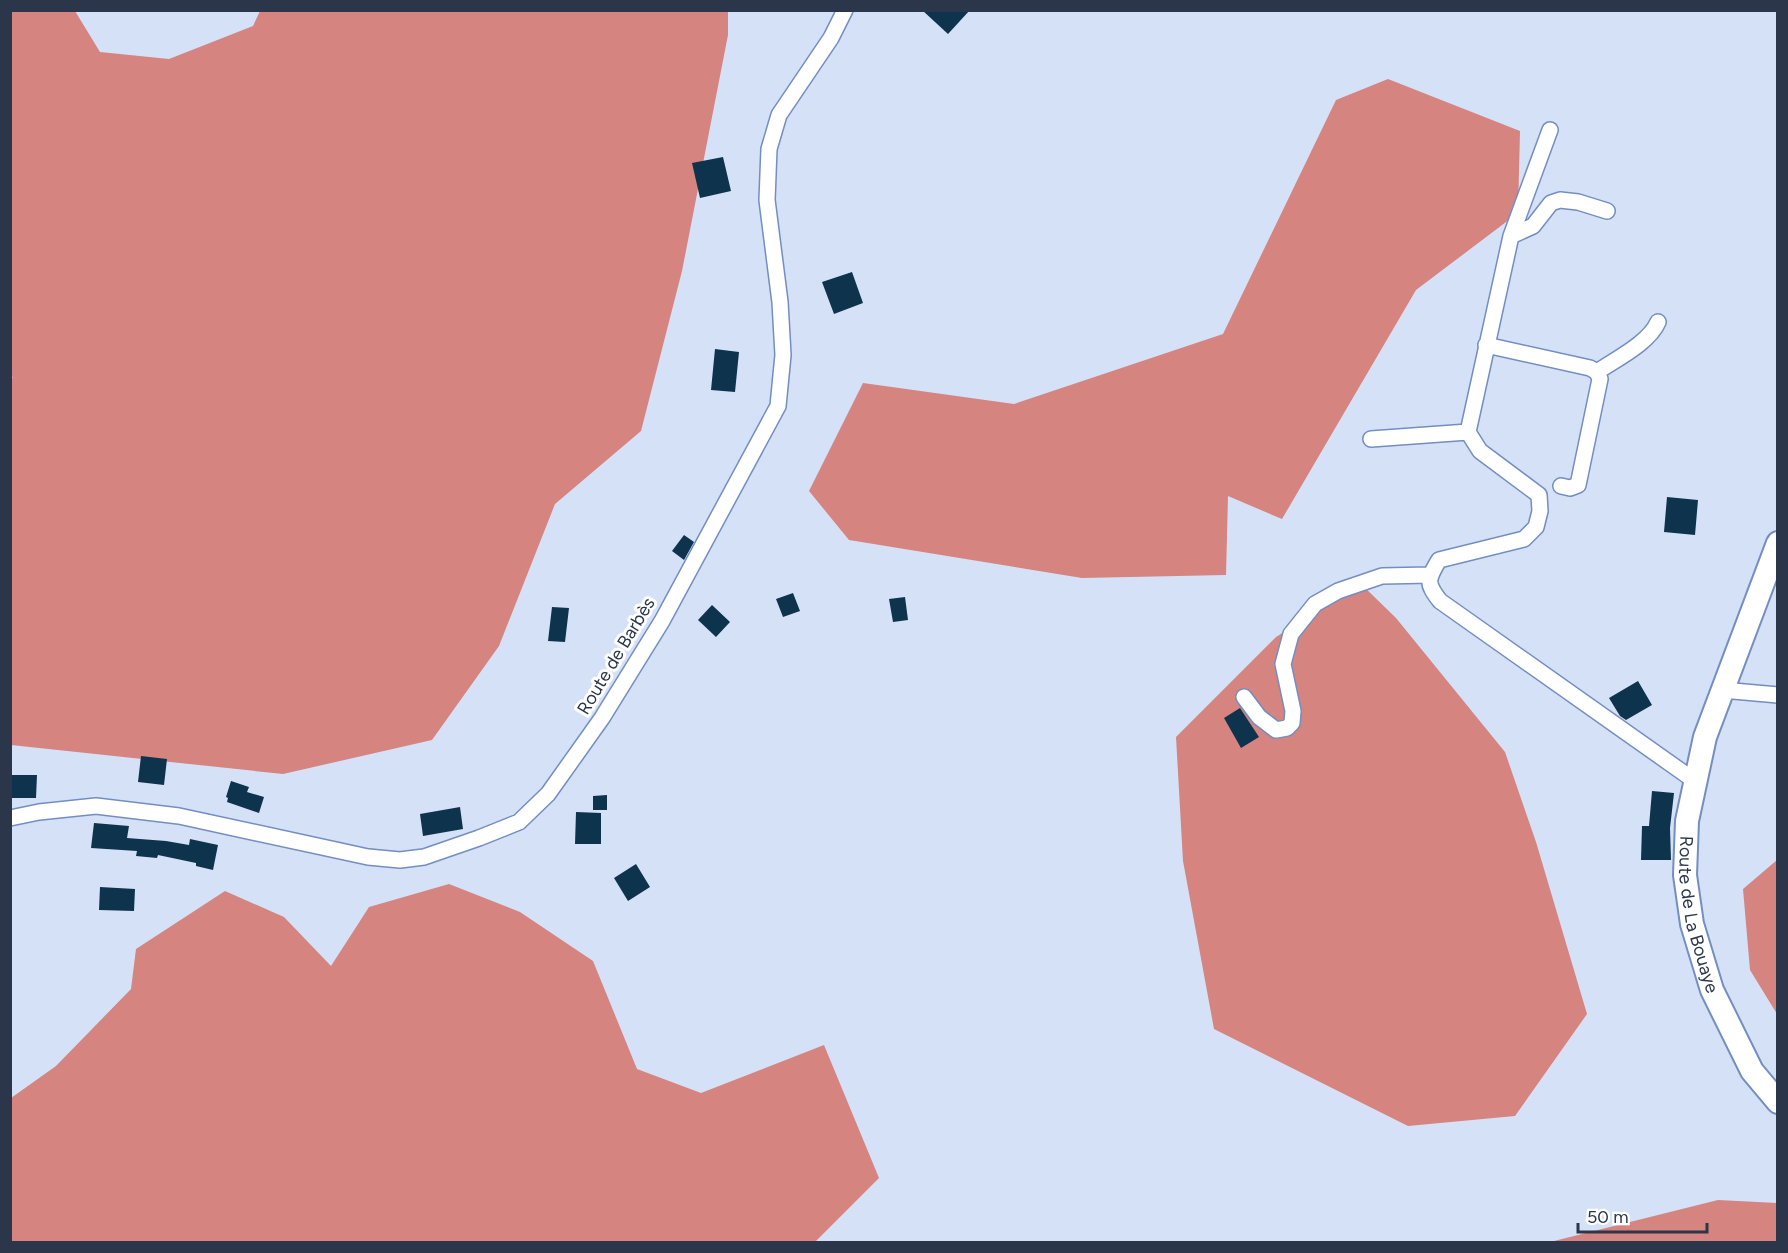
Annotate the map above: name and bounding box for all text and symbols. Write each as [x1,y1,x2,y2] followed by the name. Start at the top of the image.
[572,593,660,719] street label: Route de Barbès
[1674,835,1723,996] street label: Route de La Bouaye
[1578,1196,1707,1234] scale bar
[1587,1206,1629,1228] text: 50 m

